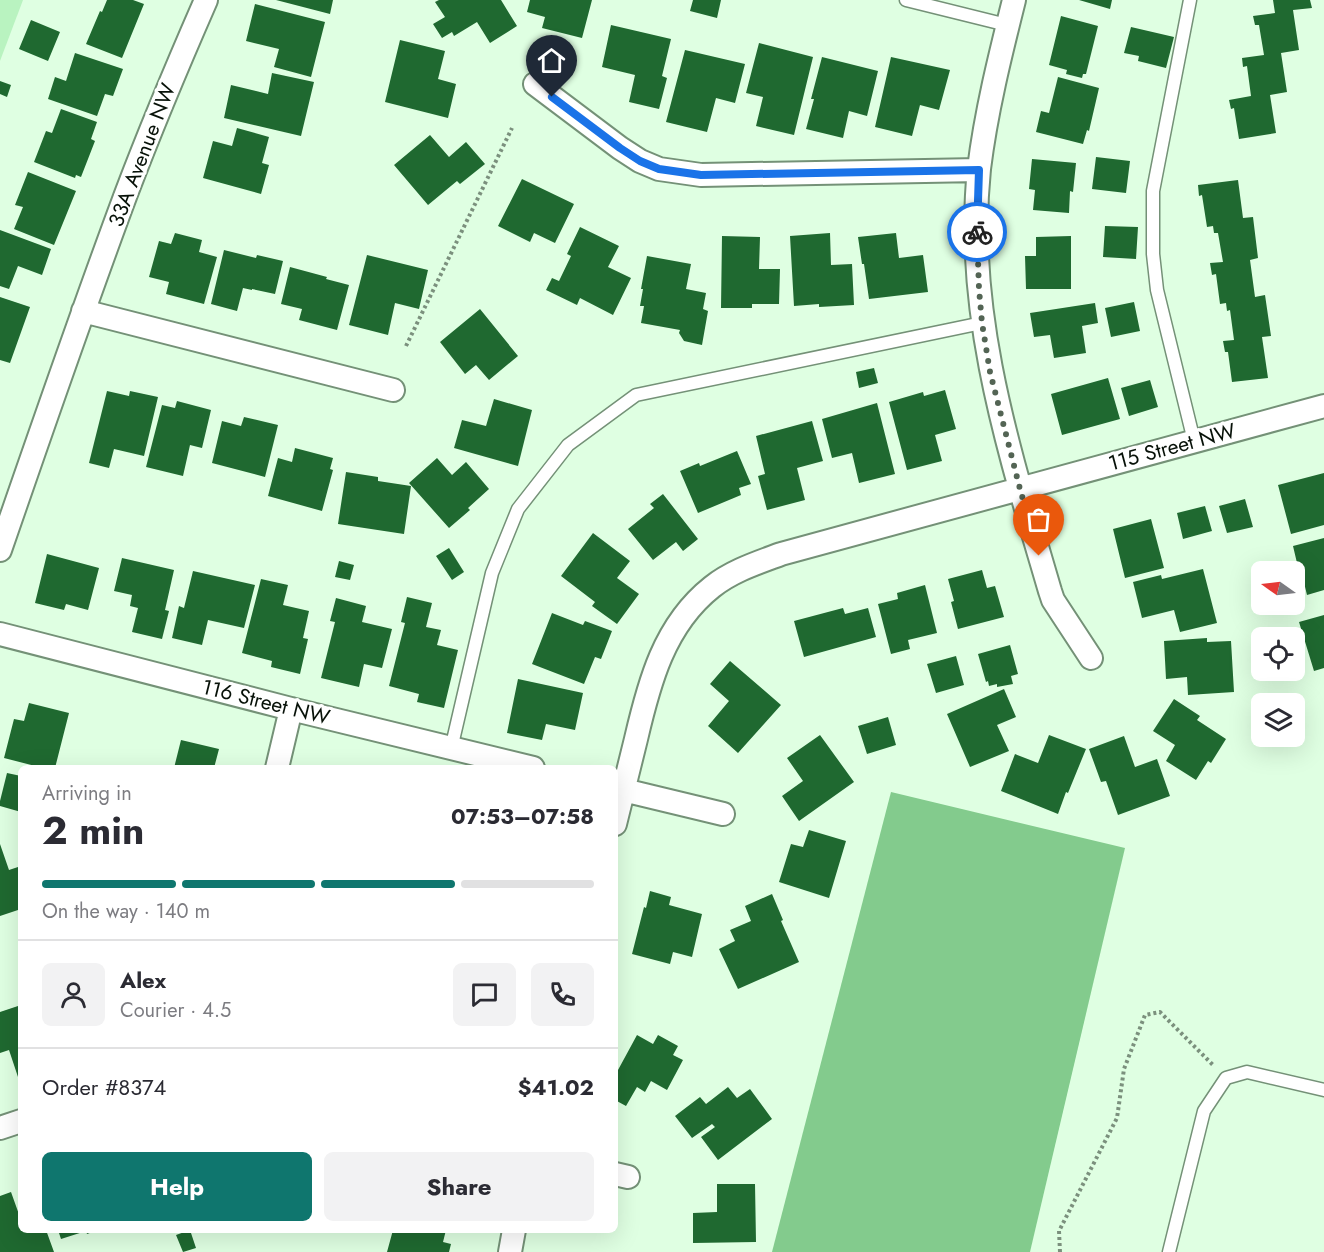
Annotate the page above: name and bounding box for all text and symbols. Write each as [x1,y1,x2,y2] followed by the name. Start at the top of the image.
[526,35,577,97] pin
[535,44,568,77] icon: home
[101,79,183,231] street label: 33A Avenue NW
[947,202,1007,262] courier
[961,216,994,249] icon: bike
[1105,416,1239,478] street label: 115 Street NW
[1013,494,1064,556] pin
[1022,503,1055,536] icon: bag
[1251,561,1305,615] north arrow
[1251,561,1305,747] map controls
[1251,627,1305,681] button: locate
[199,672,333,732] street label: 116 Street NW
[1251,693,1305,747] button: layers
[42,779,132,808] text: Arriving in
[451,800,594,832] text: 07:53–07:58
[42,802,144,859] text: 2 min
[42,897,210,926] text: On the way · 140 m
[42,963,105,1026] button: person
[453,963,516,1026] button: chat
[531,963,594,1026] button: phone
[120,964,166,996] text: Alex
[120,996,231,1025] text: Courier · 4.5
[42,1071,166,1103] text: Order #8374
[518,1071,594,1103] text: $41.02
[42,1152,312,1221] button: Help
[324,1152,594,1221] button: Share

